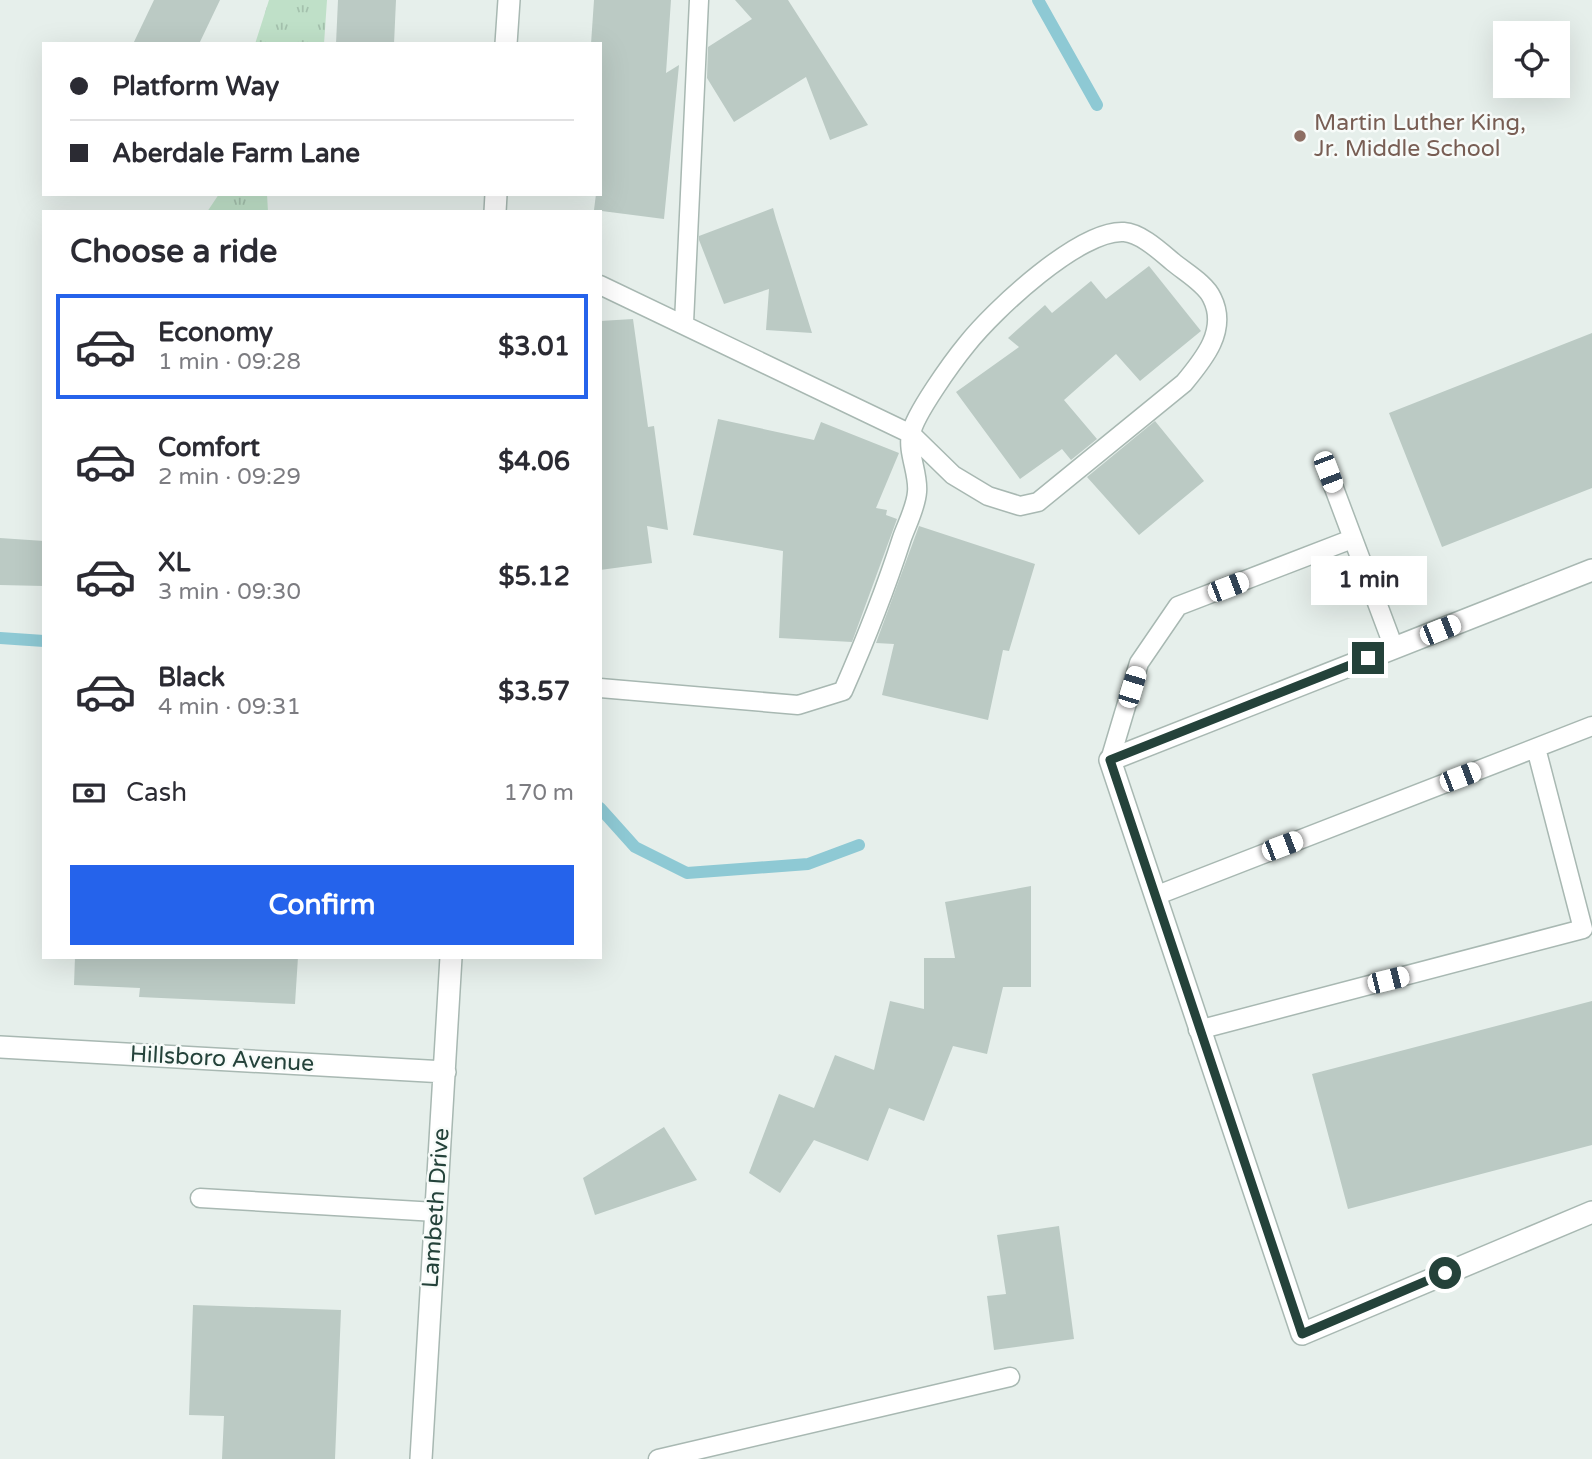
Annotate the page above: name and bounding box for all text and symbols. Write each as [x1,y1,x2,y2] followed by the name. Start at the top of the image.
[1493,21,1570,98] map controls
[1493,21,1570,98] button: locate
[112,71,279,102] text: Platform Way
[1314,109,1526,163] place label: Martin Luther King, Jr. Middle School
[1292,128,1308,144] marker: Martin Luther King, Jr. Middle School
[112,138,360,169] text: Aberdale Farm Lane
[70,233,277,271] text: Choose a ride
[74,315,137,378] icon: car
[158,317,273,348] text: Economy
[498,331,570,362] text: $3.01
[158,348,301,376] text: 1 min · 09:28
[74,430,137,493] icon: car
[158,432,260,463] text: Comfort
[498,446,570,477] text: $4.06
[1311,449,1346,495] car
[158,463,301,491] text: 2 min · 09:29
[74,545,137,608] icon: car
[158,547,190,578] text: XL
[1310,556,1426,606] callout: 1 min
[498,561,570,592] text: $5.12
[1338,566,1400,594] text: 1 min
[1205,570,1252,604] car
[158,578,301,606] text: 3 min · 09:30
[1417,612,1464,648] car
[1352,642,1384,674] route end
[74,660,137,723] icon: car
[158,662,225,693] text: Black
[1116,664,1149,710] car
[498,676,570,707] text: $3.57
[158,693,301,721] text: 4 min · 09:31
[1437,760,1484,794] car
[70,774,108,812] icon: cash
[126,777,187,808] text: Cash
[504,779,574,807] text: 170 m
[1259,829,1306,863] car
[70,865,574,945] button: Confirm
[1366,965,1411,995] car
[129,1040,315,1078] street label: Hillsboro Avenue
[416,1127,456,1289] street label: Lambeth Drive
[1429,1257,1461,1289] route start

